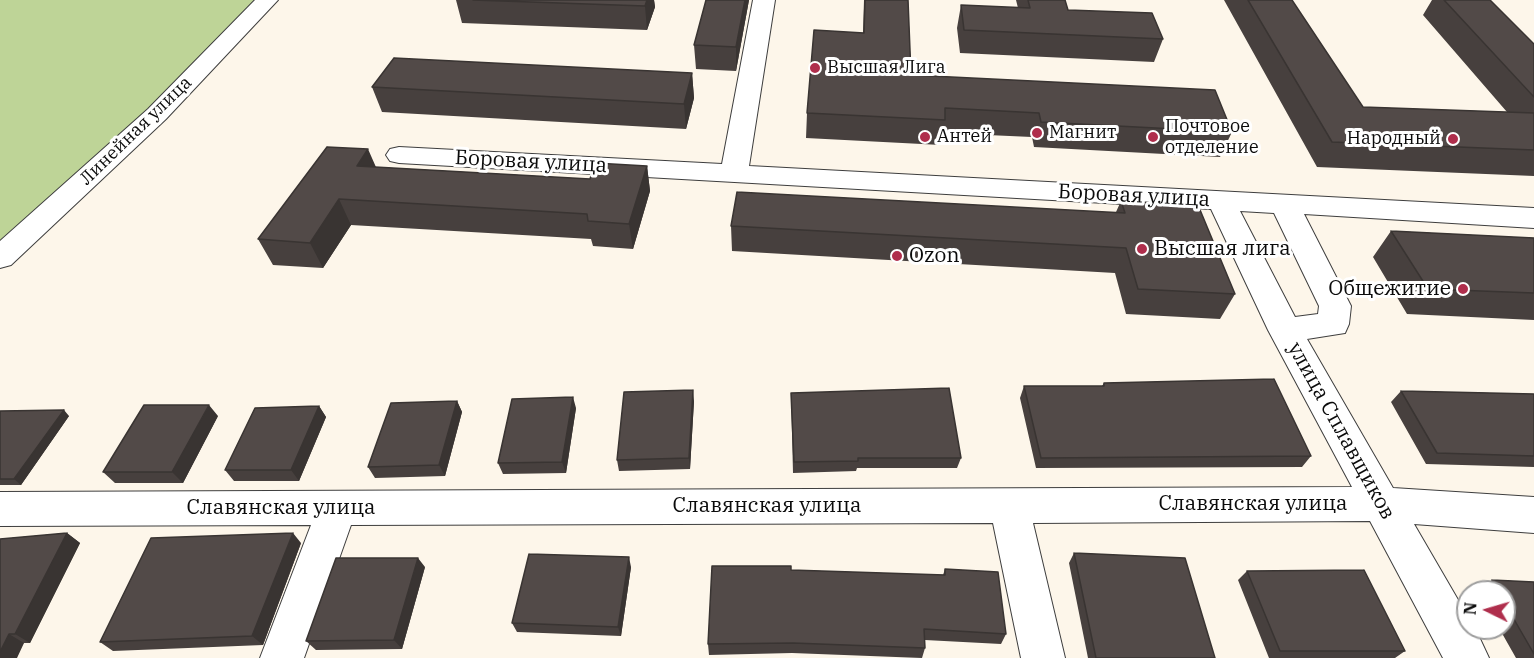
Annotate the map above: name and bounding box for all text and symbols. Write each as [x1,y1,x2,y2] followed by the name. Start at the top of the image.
[827,57,946,79] place label: Высшая Лига
[808,61,822,75] marker: Высшая Лига
[76,72,196,190] street label: Линейная улица
[1165,116,1259,158] place label: Почтовое отделение
[1049,122,1116,144] place label: Магнит
[937,126,992,148] place label: Антей
[1030,126,1044,140] marker: Магнит
[1347,128,1441,150] place label: Народный
[918,130,932,144] marker: Антей
[1146,130,1160,144] marker: Почтовое отделение
[1446,132,1460,146] marker: Народный
[454,145,608,179] street label: Боровая улица
[1057,179,1211,213] street label: Боровая улица
[1154,236,1291,262] place label: Высшая лига
[1135,242,1149,256] marker: Высшая лига
[909,243,960,269] place label: Ozon
[890,249,904,263] marker: Ozon
[1328,276,1451,302] place label: Общежитие
[1456,282,1470,296] marker: Общежитие
[1282,338,1400,524] street label: улица Сплавщиков
[1158,491,1348,517] street label: Славянская улица
[672,493,862,519] street label: Славянская улица
[186,495,376,521] street label: Славянская улица
[1456,580,1516,640] north arrow
[1460,601,1481,616] text: N

